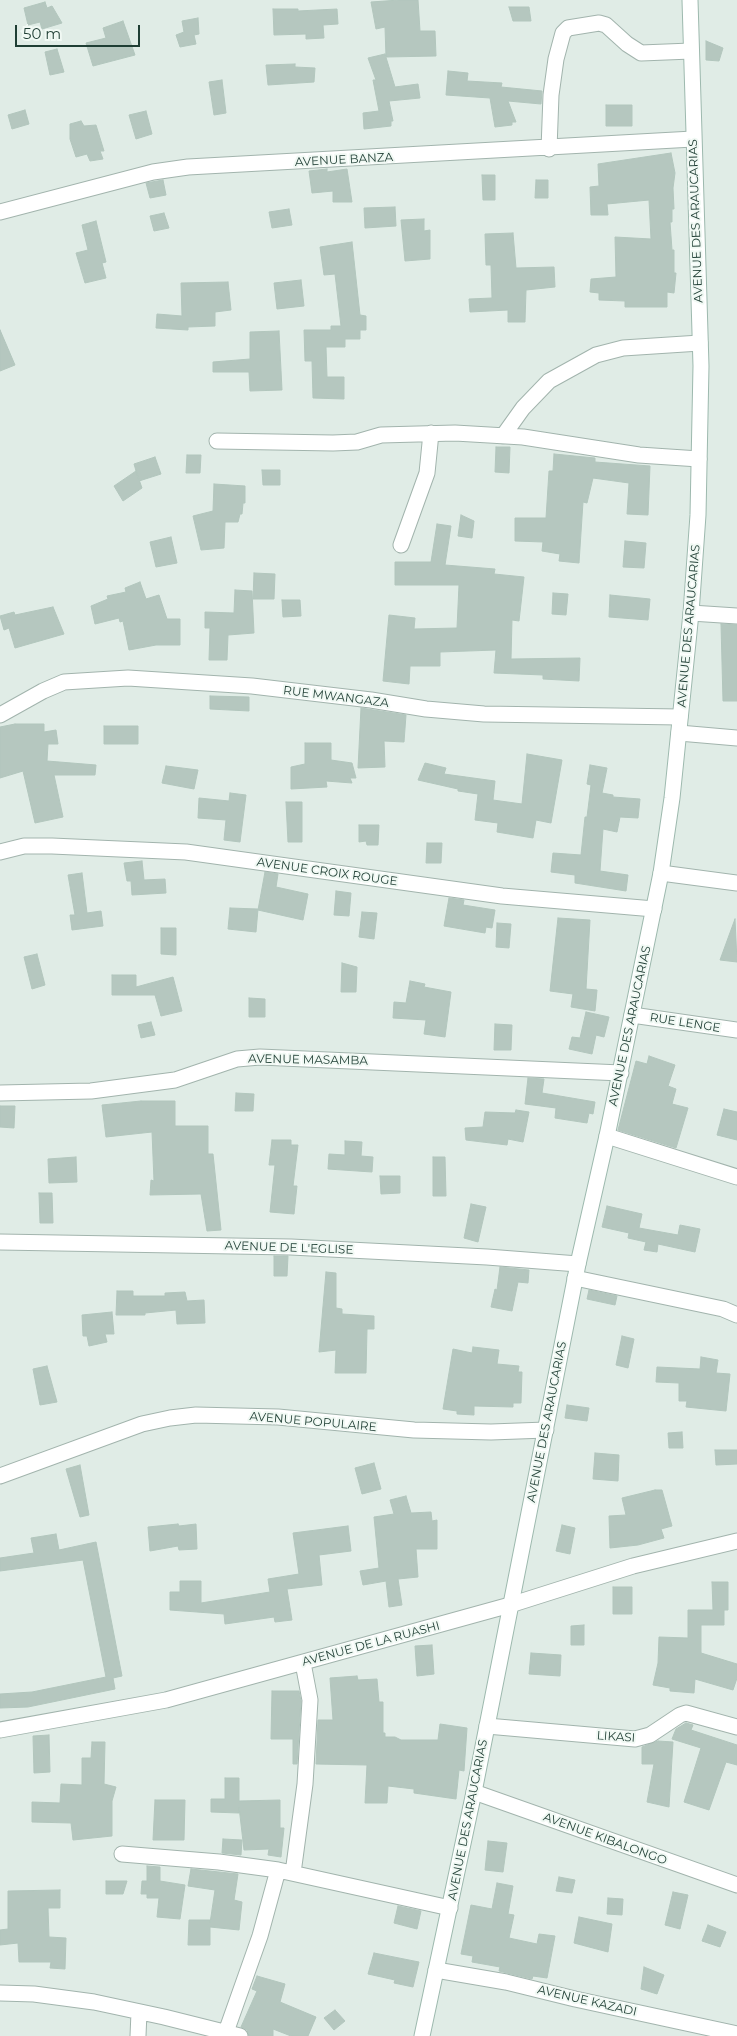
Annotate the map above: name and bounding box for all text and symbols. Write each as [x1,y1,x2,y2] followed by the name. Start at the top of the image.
[18,15,142,47] scale bar
[23,24,61,43] text: 50 m
[686,139,706,303] street label: AVENUE DES ARAUCARIAS
[294,150,394,170] street label: AVENUE BANZA
[675,544,703,708] street label: AVENUE DES ARAUCARIAS
[282,683,390,711] street label: RUE MWANGAZA
[256,855,398,889] street label: AVENUE CROIX ROUGE
[606,944,654,1108] street label: AVENUE DES ARAUCARIAS
[649,1010,721,1036] street label: RUE LENGE
[248,1052,368,1068] street label: AVENUE MASAMBA
[224,1239,354,1257] street label: AVENUE DE L'EGLISE
[524,1340,570,1504] street label: AVENUE DES ARAUCARIAS
[249,1409,377,1435] street label: AVENUE POPULAIRE
[301,1619,441,1669] street label: AVENUE DE LA RUASHI
[596,1728,636,1746] street label: LIKASI
[445,1738,491,1902] street label: AVENUE DES ARAUCARIAS
[541,1810,669,1868] street label: AVENUE KIBALONGO
[536,1983,638,2019] street label: AVENUE KAZADI

